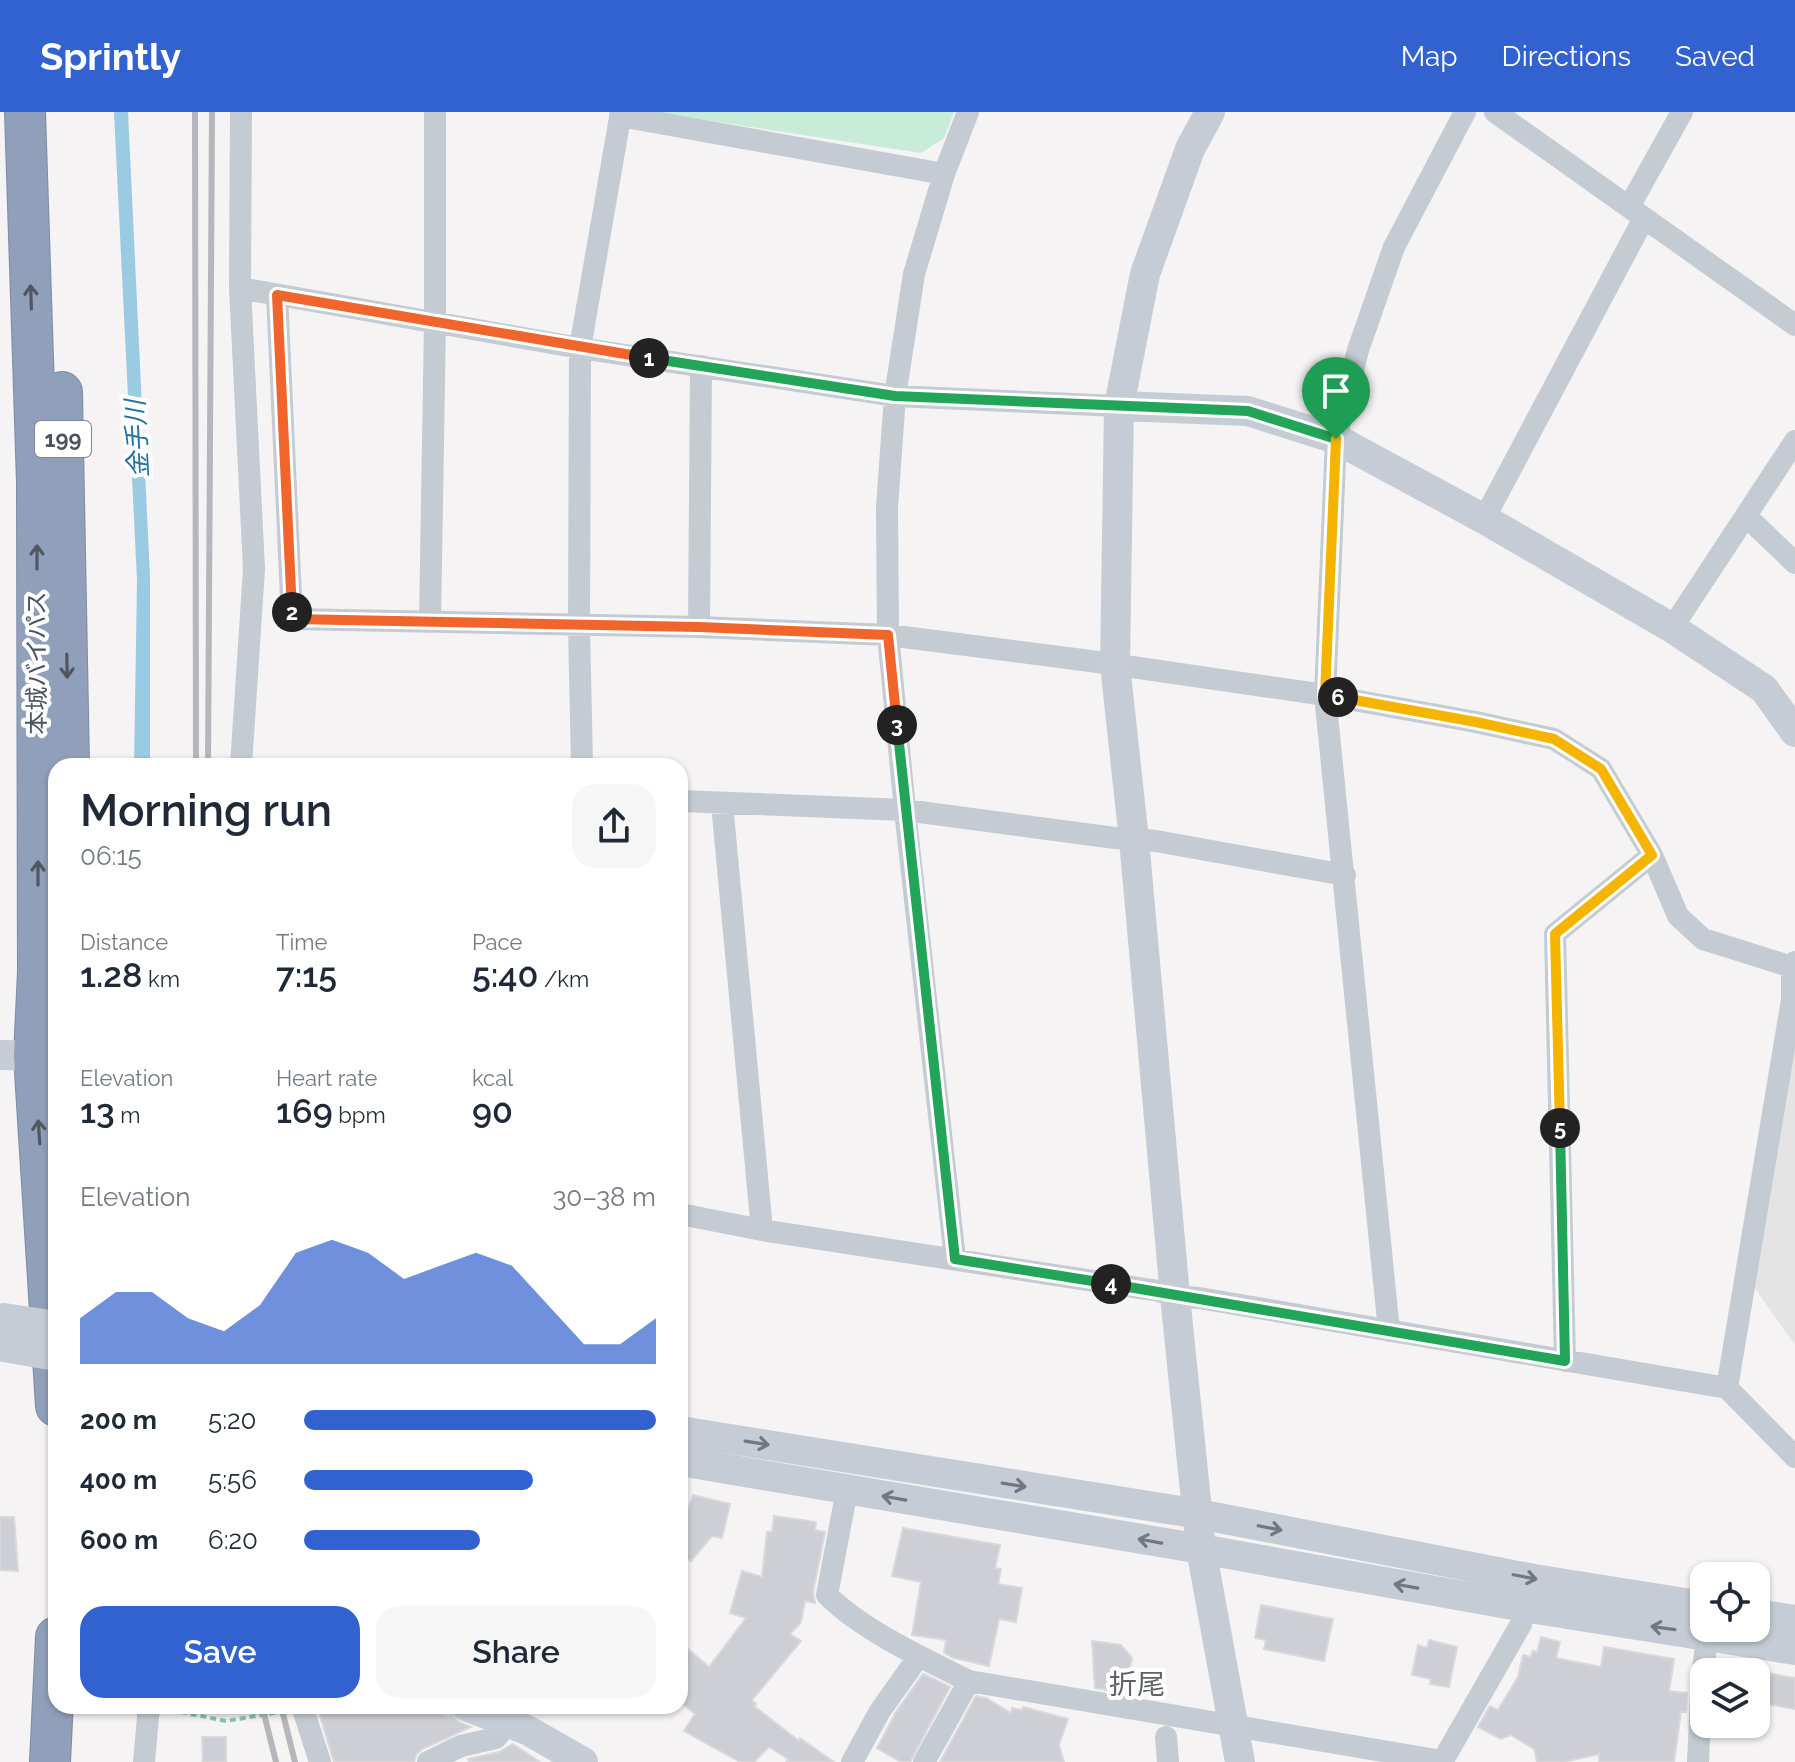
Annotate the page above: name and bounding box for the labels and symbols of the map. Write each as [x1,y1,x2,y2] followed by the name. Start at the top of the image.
[23,284,39,311] one-way arrow
[629,338,669,378] pin: 1
[1302,357,1370,439] pin
[120,396,154,479] water label: 金手川
[35,421,91,457] road number: 199
[29,544,45,571] one-way arrow
[22,591,51,735] street label: 本城バイパス
[272,592,312,632] pin: 2
[59,652,75,679] one-way arrow
[1318,677,1358,717] pin: 6
[877,705,917,745] pin: 3
[30,860,46,887] one-way arrow
[1540,1108,1580,1148] pin: 5
[31,1119,46,1146] one-way arrow
[1091,1264,1131,1304] pin: 4
[744,1436,769,1451] one-way arrow
[1001,1478,1026,1493] one-way arrow
[882,1489,907,1504] one-way arrow
[1257,1521,1282,1536] one-way arrow
[1138,1532,1163,1547] one-way arrow
[1512,1570,1538,1585] one-way arrow
[1394,1578,1419,1593] one-way arrow
[1651,1620,1676,1635] one-way arrow
[1109,1668,1165,1701] district label: 折尾

